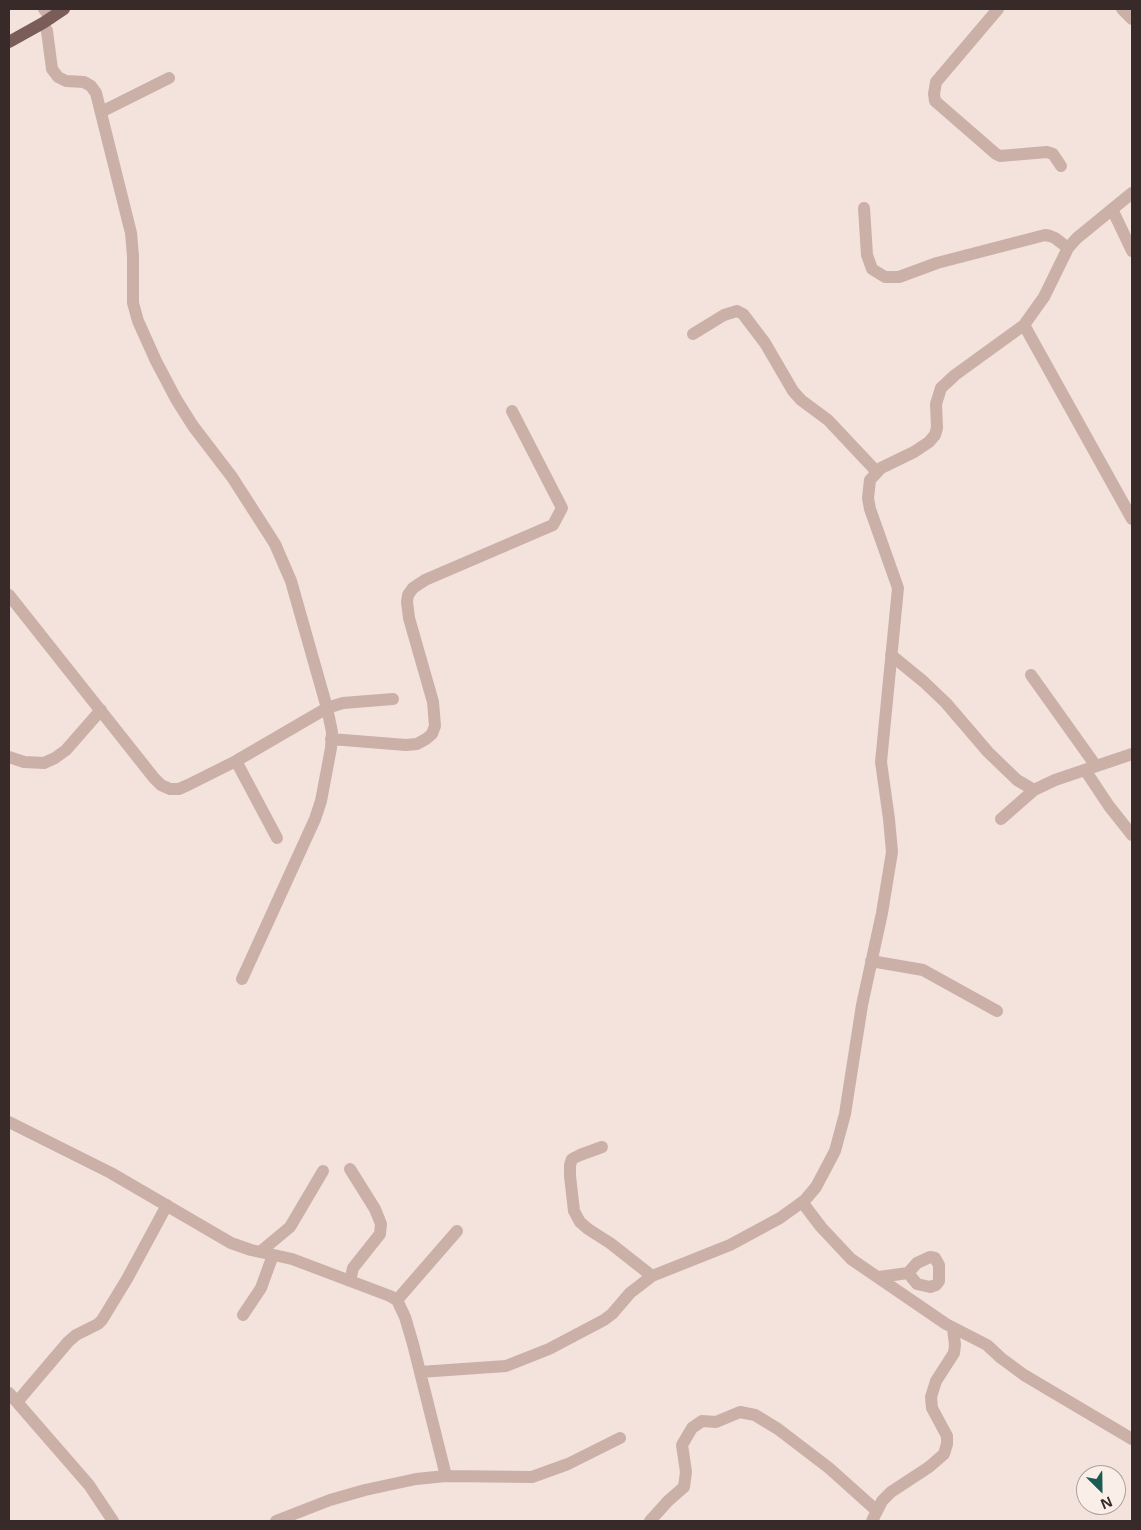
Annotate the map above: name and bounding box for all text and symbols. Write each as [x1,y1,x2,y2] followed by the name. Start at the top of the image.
[1076,1465,1126,1515] north arrow
[1098,1492,1116,1514] text: N

